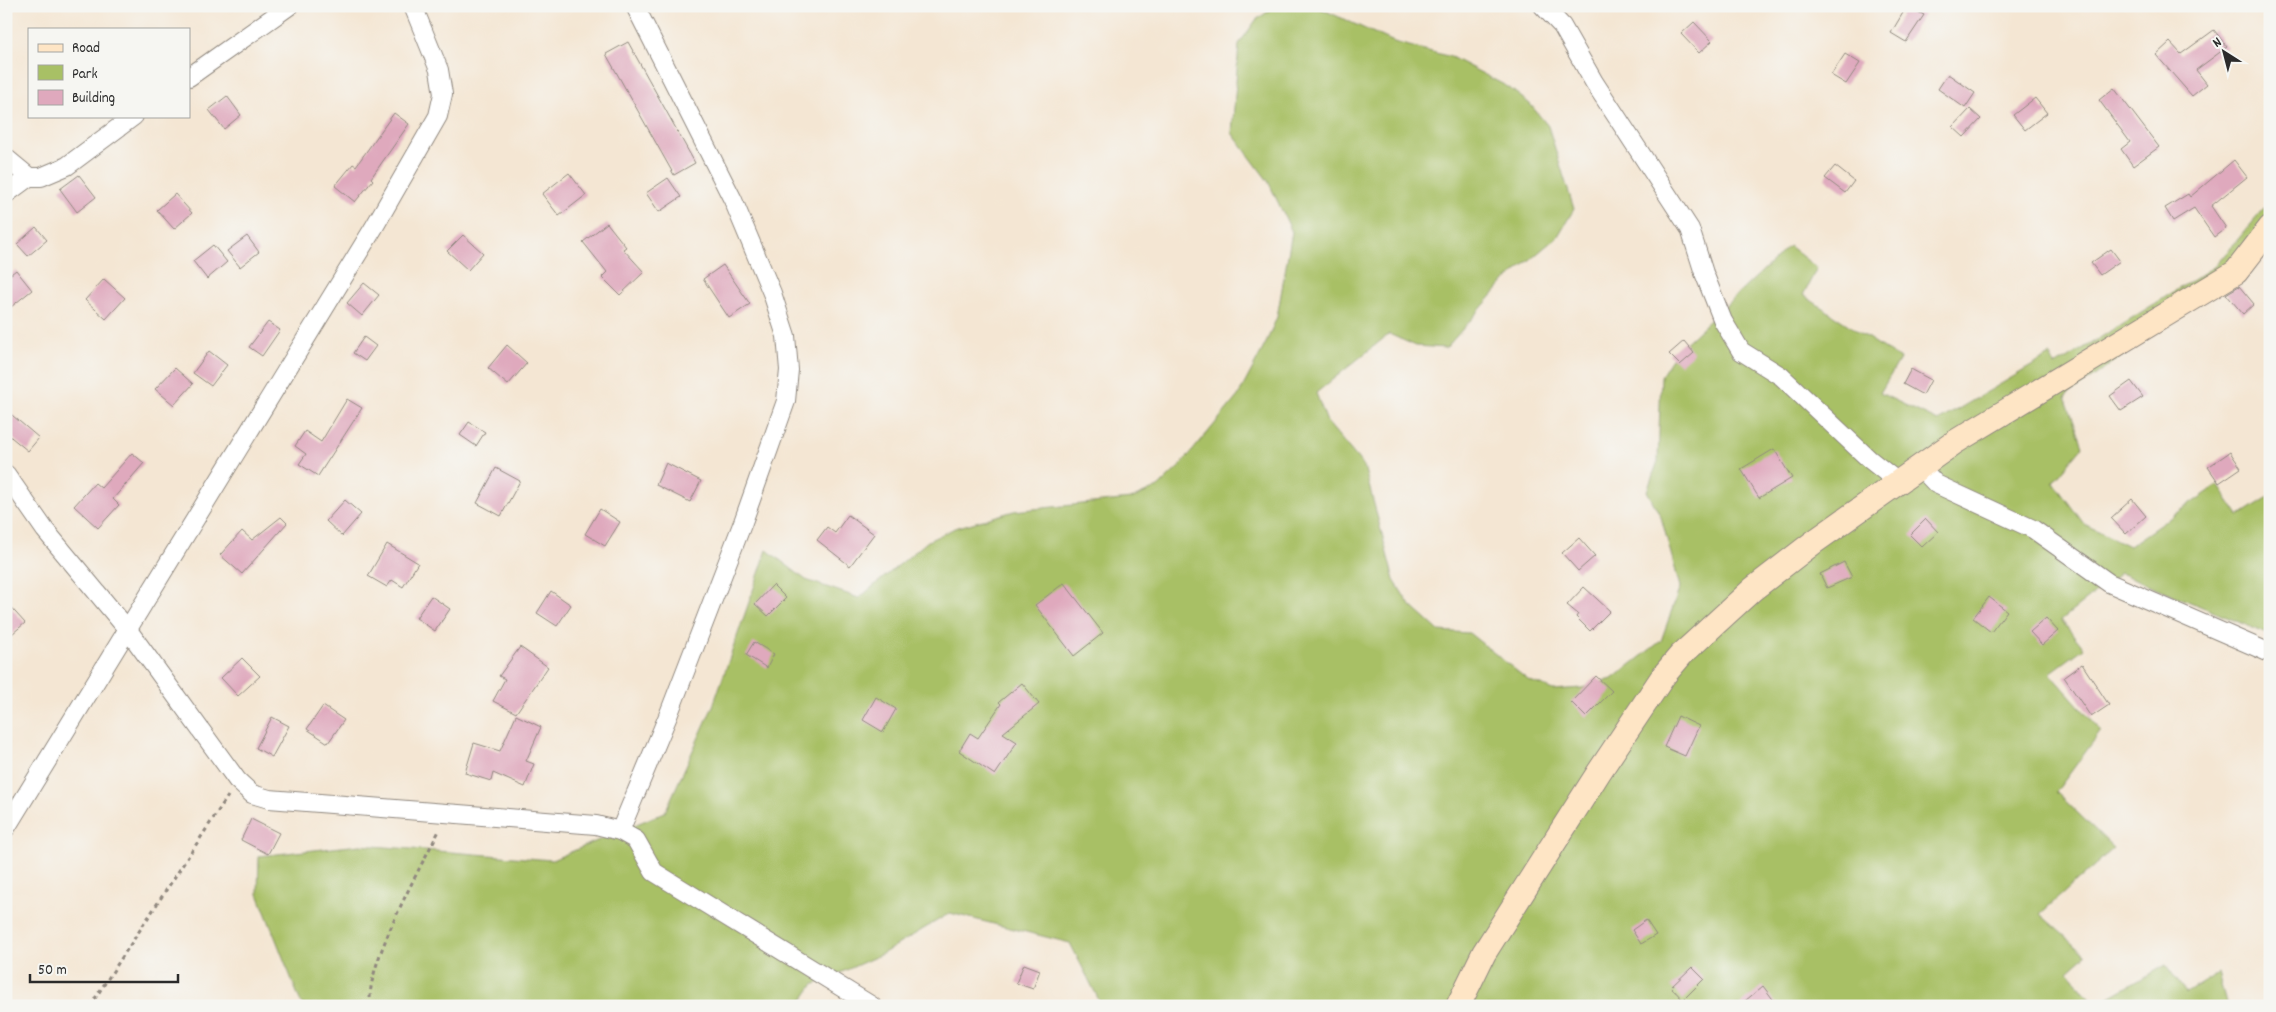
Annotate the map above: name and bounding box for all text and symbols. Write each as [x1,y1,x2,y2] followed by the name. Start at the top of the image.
[28,28,190,118] legend
[2198,28,2248,78] north arrow
[2209,33,2226,53] text: N
[72,38,100,60] text: Road
[72,64,98,86] text: Park
[72,88,115,110] text: Building
[30,952,178,984] scale bar
[38,960,67,982] text: 50 m

